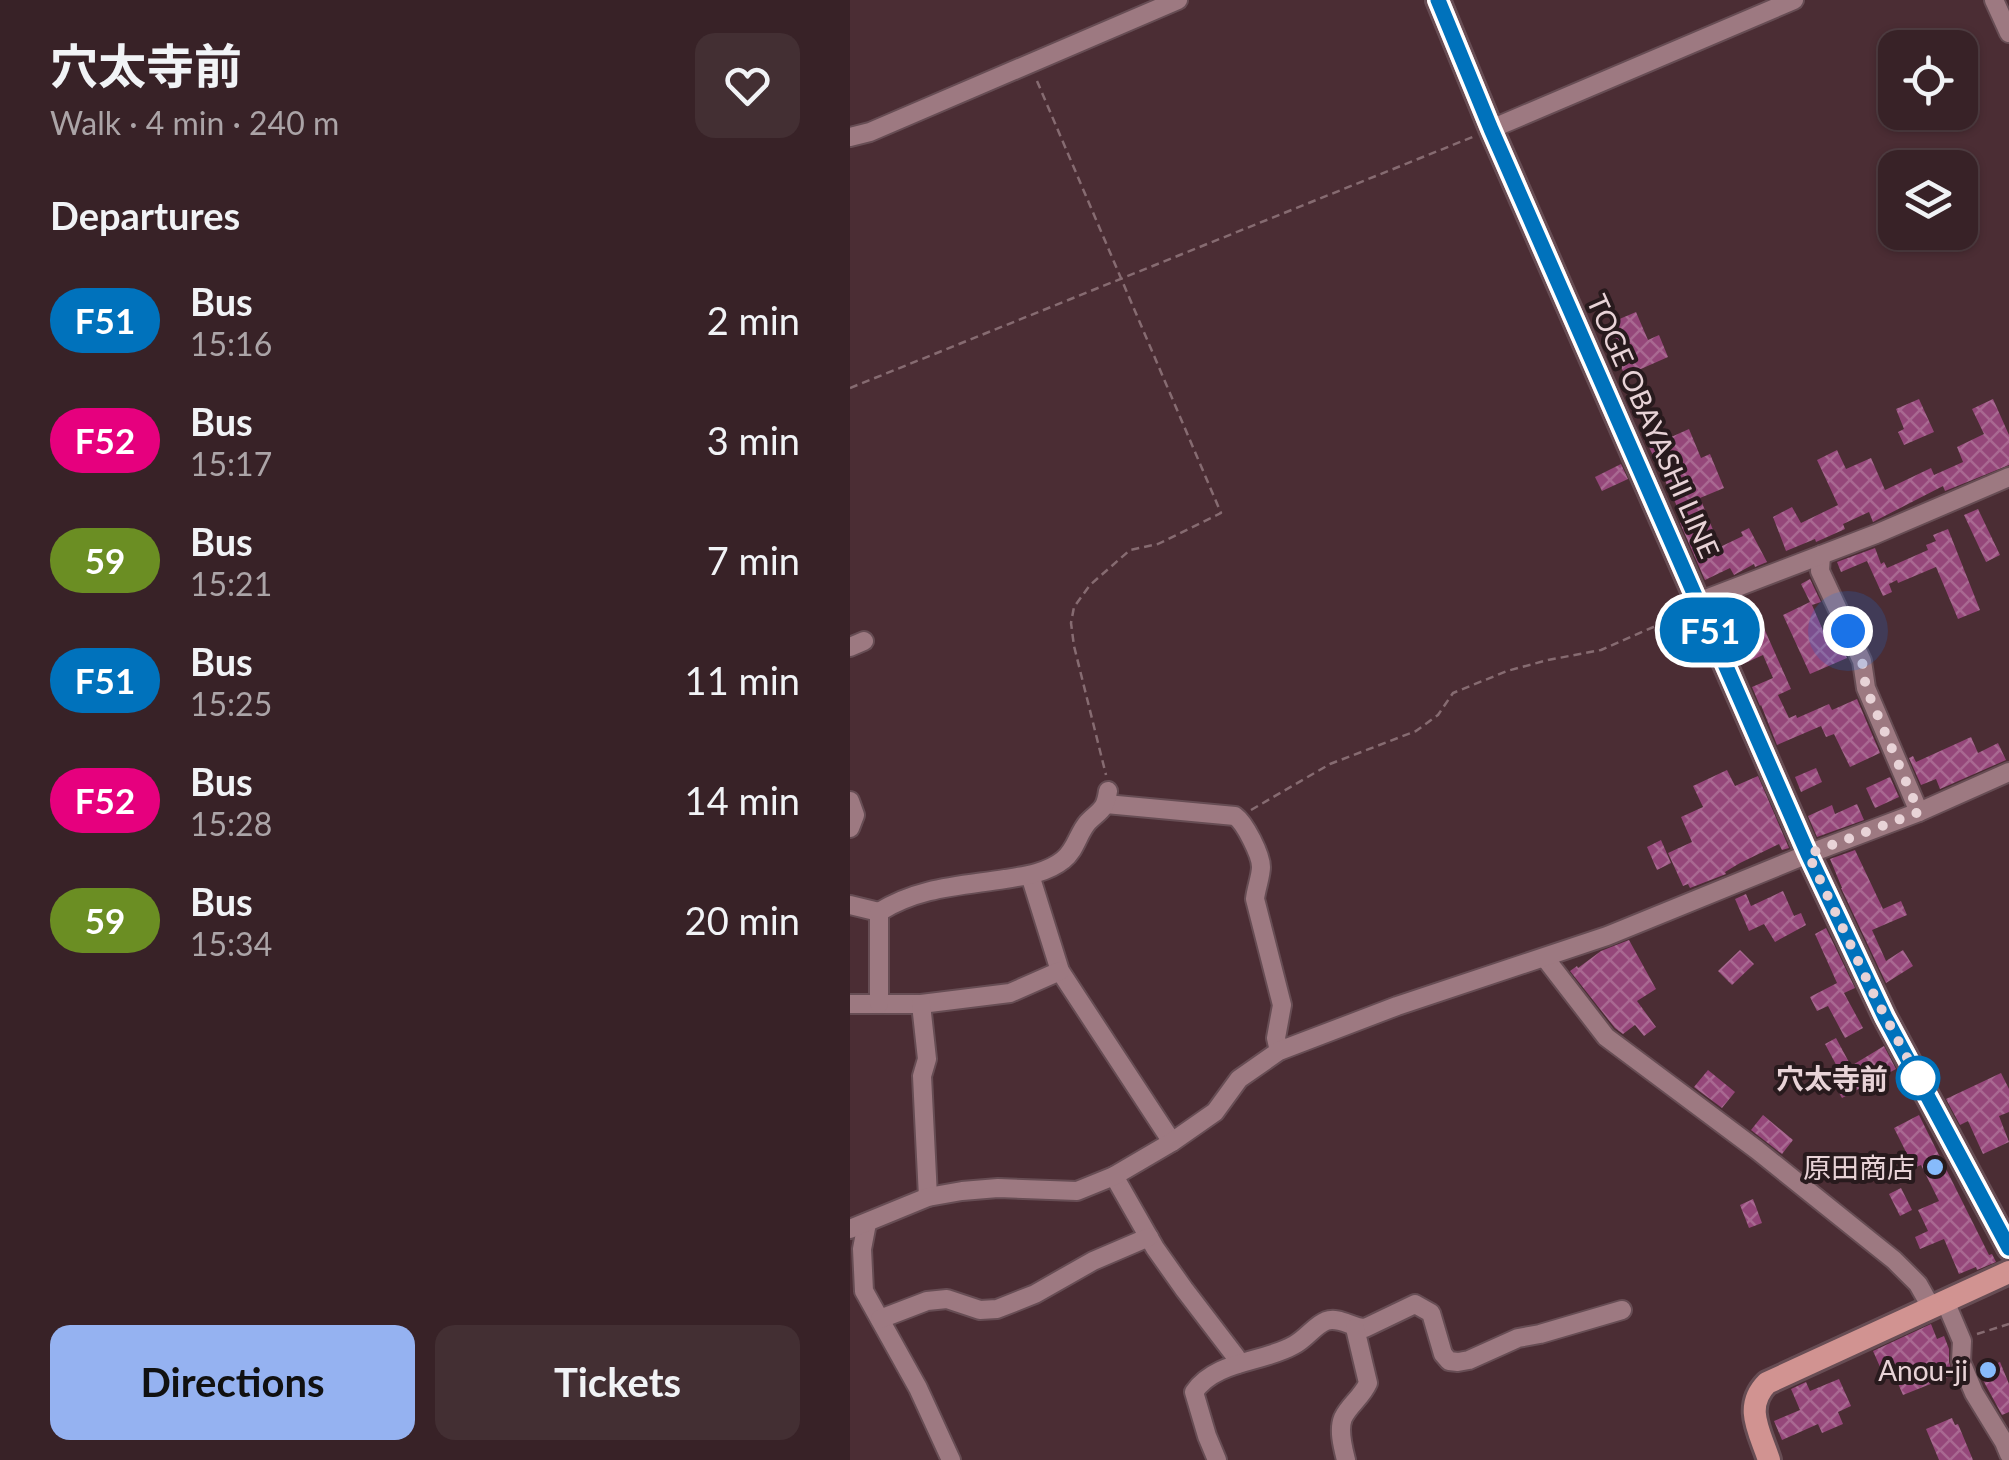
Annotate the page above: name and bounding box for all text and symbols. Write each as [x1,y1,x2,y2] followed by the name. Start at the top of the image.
[1878,30,1978,250] map controls
[1878,30,1978,130] button: locate
[695,33,800,138] button: heart
[50,37,242,94] text: 穴太寺前
[50,103,339,142] text: Walk · 4 min · 240 m
[1878,150,1978,250] button: layers
[50,192,240,238] text: Departures
[190,278,253,324] text: Bus
[1581,289,1727,563] street label: TOGE OBAYASHI LINE
[707,297,800,343] text: 2 min
[75,299,135,341] text: F51
[190,324,272,363] text: 15:16
[190,398,253,444] text: Bus
[707,417,800,463] text: 3 min
[75,419,135,461] text: F52
[190,444,272,483] text: 15:17
[190,518,253,564] text: Bus
[707,537,800,583] text: 7 min
[85,539,125,581] text: 59
[190,564,272,603] text: 15:21
[1652,598,1768,662] line badge: F51
[1823,606,1873,656] your location
[1680,609,1740,651] text: F51
[190,638,253,684] text: Bus
[685,657,800,703] text: 11 min
[75,659,135,701] text: F51
[190,684,272,723] text: 15:25
[190,758,253,804] text: Bus
[685,777,800,823] text: 14 min
[75,779,135,821] text: F52
[190,804,272,843] text: 15:28
[190,878,253,924] text: Bus
[685,897,800,943] text: 20 min
[85,899,125,941] text: 59
[190,924,272,963] text: 15:34
[1897,1057,1939,1099] marker: 穴太寺前
[1776,1061,1888,1095] place label: 穴太寺前
[1803,1150,1915,1184] place label: 原田商店
[1924,1156,1946,1178] marker: 原田商店
[50,1325,415,1440] button: Directions
[435,1325,800,1440] button: Tickets
[1878,1353,1968,1387] place label: Anou-ji
[1977,1359,1999,1381] marker: Anou-ji

